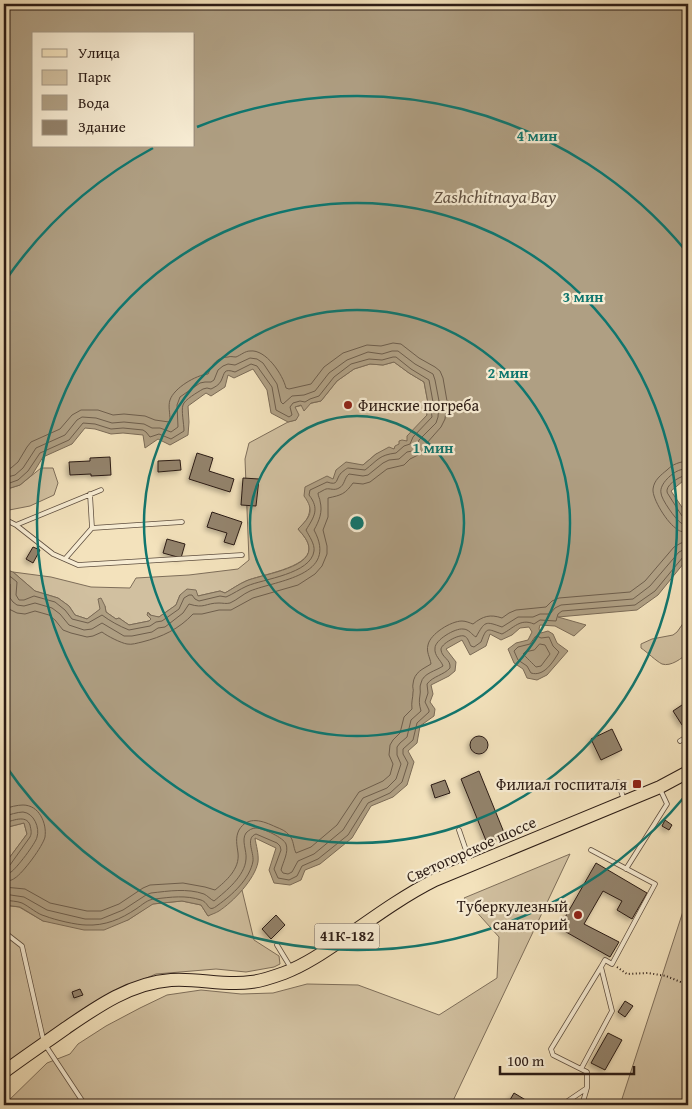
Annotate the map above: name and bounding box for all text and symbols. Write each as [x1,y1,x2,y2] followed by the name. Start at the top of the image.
[32,32,195,148] legend
[78,42,121,63] text: Улица
[78,66,111,87] text: Парк
[78,92,110,113] text: Вода
[78,116,126,137] text: Здание
[517,125,558,146] text: 4 мин
[434,183,557,210] water label: Zashchitnaya Bay
[563,286,604,307] text: 3 мин
[488,362,529,383] text: 2 мин
[358,393,480,417] place label: Финские погреба
[342,399,354,411] marker: Финские погреба
[413,437,454,458] text: 1 мин
[348,514,366,532] centre of rings
[496,772,627,796] place label: Филиал госпиталя
[631,778,643,790] marker: Филиал госпиталя
[402,810,540,888] street label: Светогорское шоссе
[457,894,568,936] place label: Туберкулезный санаторий
[572,909,584,921] marker: Туберкулезный санаторий
[314,924,380,948] road number: 41К-182
[500,1044,633,1076] scale bar
[507,1050,545,1071] text: 100 m

